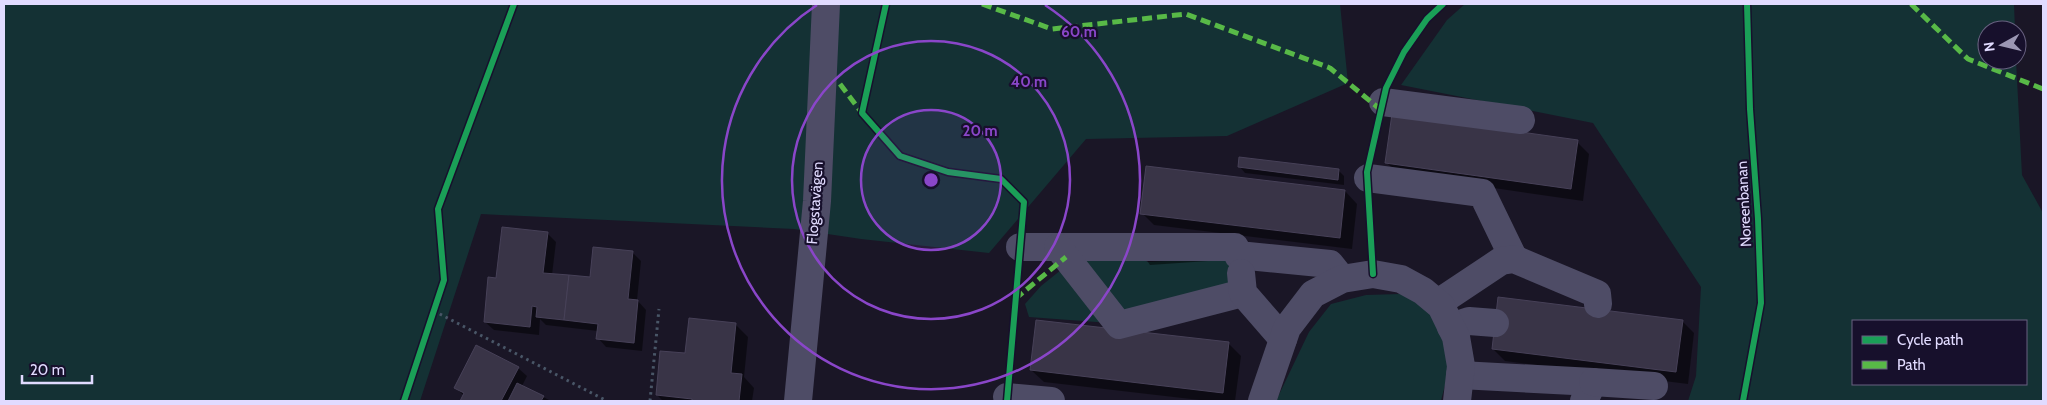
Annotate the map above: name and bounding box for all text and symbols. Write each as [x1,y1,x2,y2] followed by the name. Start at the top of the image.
[1977,20,2027,70] north arrow
[1061,23,1097,41] text: 60 m
[1980,41,1999,53] text: N
[1011,73,1047,91] text: 40 m
[963,122,997,140] text: 20 m
[1733,160,1755,248] street label: Noreenbanan
[803,161,827,245] street label: Flogstavägen
[922,171,940,189] centre of rings
[1852,320,2027,385] legend
[1897,331,1963,349] text: Cycle path
[22,352,92,384] scale bar
[1897,356,1926,374] text: Path
[30,361,65,379] text: 20 m

